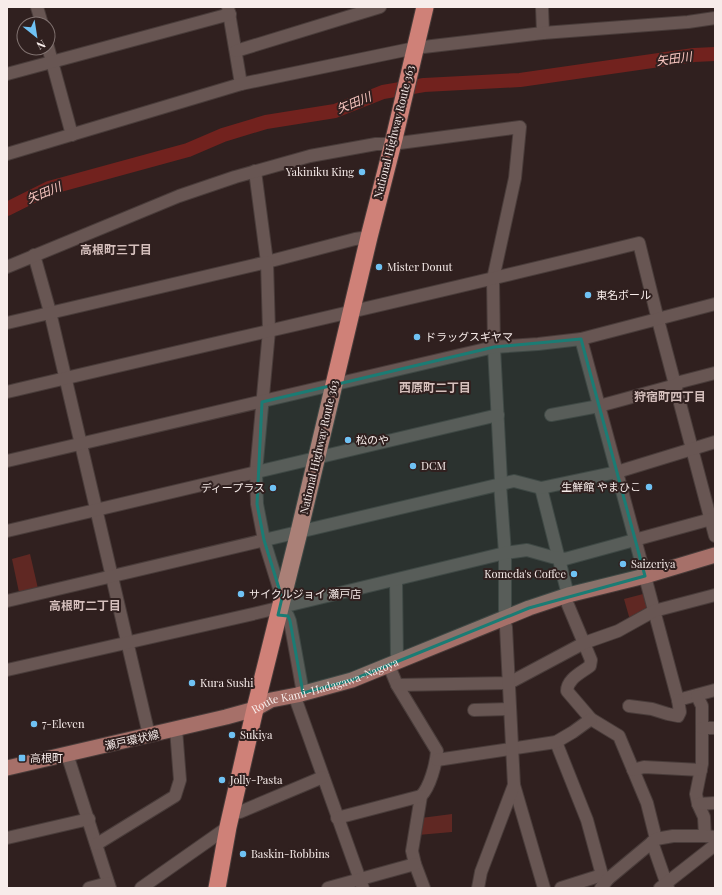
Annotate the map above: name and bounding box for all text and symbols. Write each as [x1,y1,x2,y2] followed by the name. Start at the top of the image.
[16,16,56,56] north arrow
[34,37,48,54] text: N
[655,47,695,68] water label: 矢田川
[370,64,417,200] street label: National Highway Route 363
[334,87,375,116] water label: 矢田川
[285,164,354,179] place label: Yakiniku King
[357,167,367,177] marker: Yakiniku King
[24,177,65,206] water label: 矢田川
[80,241,152,257] district label: 高根町三丁目
[387,259,453,274] place label: Mister Donut
[374,262,384,272] marker: Mister Donut
[596,287,651,302] place label: 東名ボール
[583,290,593,300] marker: 東名ボール
[425,329,513,344] place label: ドラッグスギヤマ
[412,332,422,342] marker: ドラッグスギヤマ
[296,378,341,515] street label: National Highway Route 363
[399,379,471,395] district label: 西原町二丁目
[634,388,706,404] district label: 狩宿町四丁目
[356,432,389,447] place label: 松のや
[343,435,353,445] marker: 松のや
[421,458,447,473] place label: DCM
[408,461,418,471] marker: DCM
[561,479,641,494] place label: 生鮮館 やまひこ
[201,480,265,495] place label: ディープラス
[644,482,654,492] marker: 生鮮館 やまひこ
[268,483,278,493] marker: ディープラス
[631,556,676,571] place label: Saizeriya
[618,559,628,569] marker: Saizeriya
[484,566,566,581] place label: Komeda's Coffee
[569,569,579,579] marker: Komeda's Coffee
[249,586,361,601] place label: サイクルジョイ 瀬戸店
[236,589,246,599] marker: サイクルジョイ 瀬戸店
[49,597,121,613] district label: 高根町二丁目
[248,654,401,717] street label: Route Kami-Hadagawa-Nagoya
[200,675,254,690] place label: Kura Sushi
[187,678,197,688] marker: Kura Sushi
[42,716,85,731] place label: 7-Eleven
[29,719,39,729] marker: 7-Eleven
[103,726,160,753] street label: 瀬戸環状線
[240,727,273,742] place label: Sukiya
[227,730,237,740] marker: Sukiya
[30,750,63,765] place label: 高根町
[17,753,27,763] marker: 高根町
[229,772,283,787] place label: Jolly-Pasta
[217,775,227,785] marker: Jolly-Pasta
[251,846,330,861] place label: Baskin-Robbins
[238,849,248,859] marker: Baskin-Robbins

